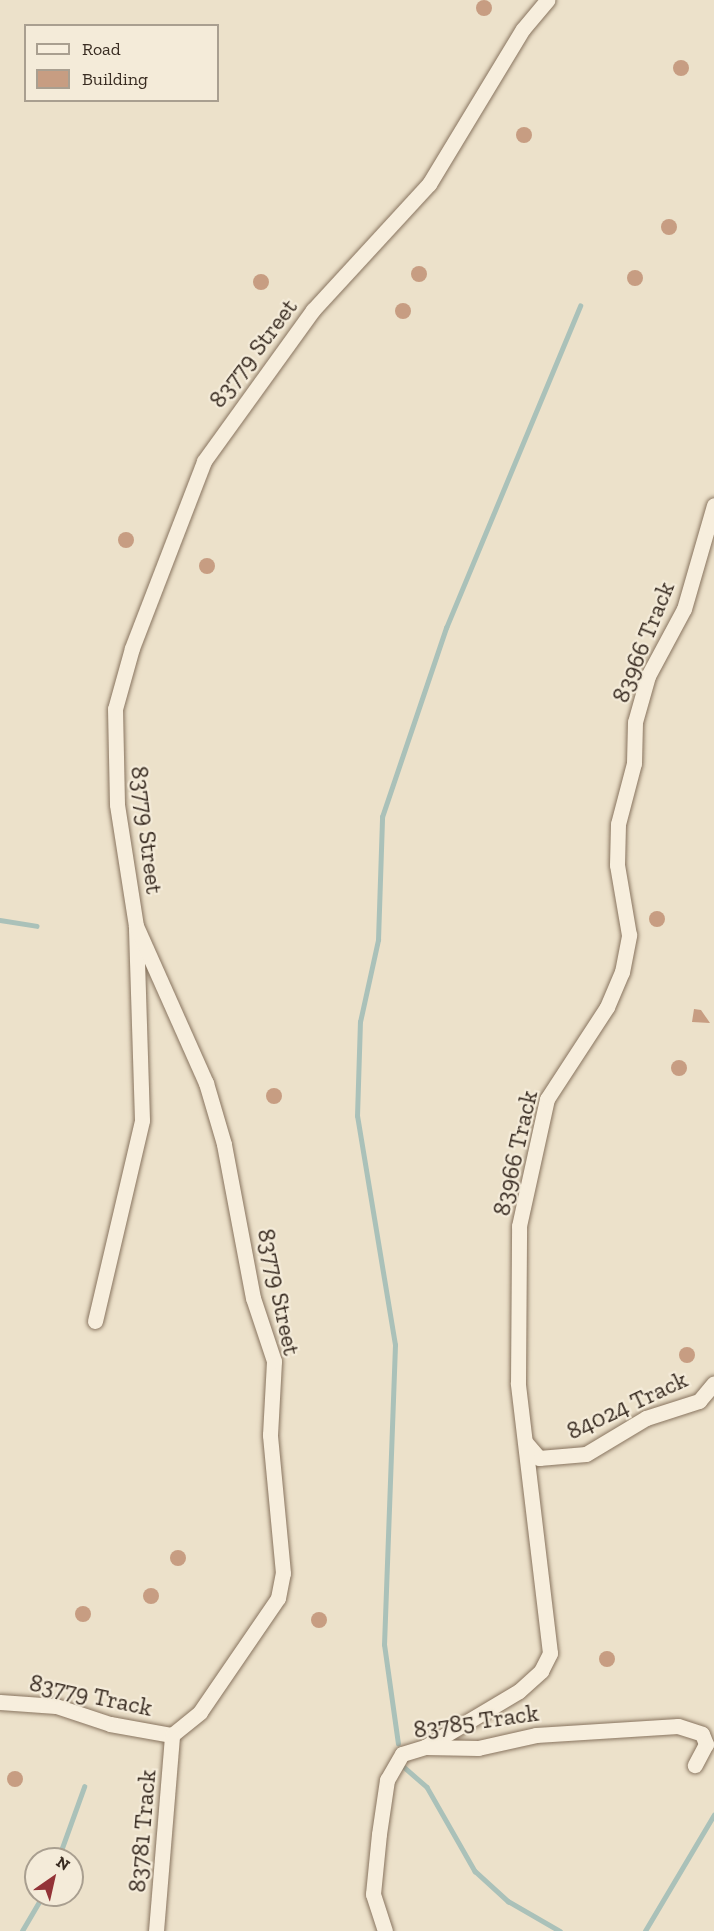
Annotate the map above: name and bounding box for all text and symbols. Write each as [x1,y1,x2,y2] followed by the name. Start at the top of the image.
[24,24,219,102] legend
[82,38,121,60] text: Road
[82,68,148,90] text: Building
[203,293,303,413] street label: 83779 Street
[606,577,680,707] street label: 83966 Track
[125,764,169,896] street label: 83779 Street
[487,1087,543,1219] street label: 83966 Track
[252,1226,306,1358] street label: 83779 Street
[562,1364,692,1446] street label: 84024 Track
[27,1668,155,1722] street label: 83779 Track
[411,1698,541,1744] street label: 83785 Track
[122,1768,162,1894] street label: 83781 Track
[24,1847,84,1907] north arrow
[53,1852,74,1875] text: N

